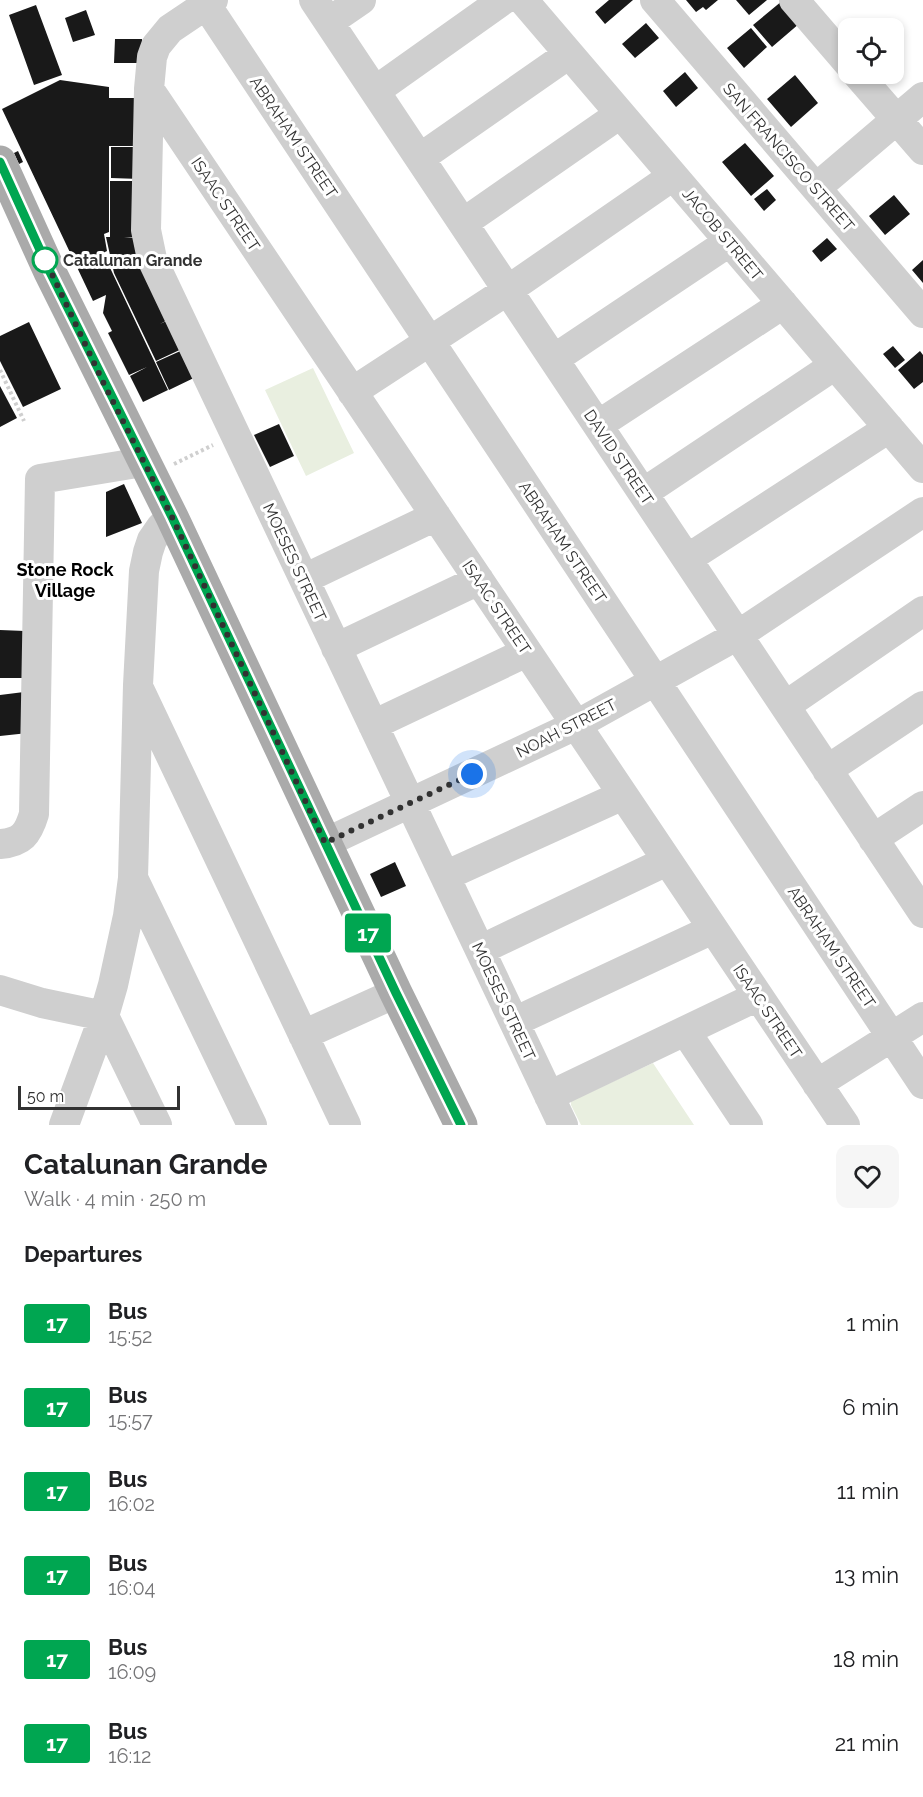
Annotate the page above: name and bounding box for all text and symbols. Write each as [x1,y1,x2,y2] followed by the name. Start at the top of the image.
[838,18,904,84] map controls
[838,18,904,84] button: locate
[246,73,341,202] street label: ABRAHAM STREET
[719,79,858,236] street label: SAN FRANCISCO STREET
[187,154,264,255] street label: ISAAC STREET
[679,184,767,284] street label: JACOB STREET
[32,247,58,273] marker: Catalunan Grande
[63,251,203,270] place label: Catalunan Grande
[580,406,657,509] street label: DAVID STREET
[515,478,610,607] street label: ABRAHAM STREET
[259,500,330,624] street label: MOESES STREET
[458,557,535,658] street label: ISAAC STREET
[16,559,115,601] district label: Stone Rock Village
[513,695,620,762] street label: NOAH STREET
[457,759,487,789] your location
[784,883,879,1012] street label: ABRAHAM STREET
[341,914,395,952] line badge: 17
[357,921,379,946] text: 17
[468,939,539,1063] street label: MOESES STREET
[729,961,806,1062] street label: ISAAC STREET
[18,1083,180,1110] scale bar
[27,1087,64,1106] text: 50 m
[836,1145,899,1208] button: heart
[24,1148,268,1181] text: Catalunan Grande
[24,1187,206,1211] text: Walk · 4 min · 250 m
[24,1241,142,1267] text: Departures
[108,1298,147,1324] text: Bus
[846,1310,899,1336] text: 1 min
[46,1311,68,1336] text: 17
[108,1324,153,1348] text: 15:52
[108,1382,147,1408] text: Bus
[842,1394,899,1420] text: 6 min
[46,1395,68,1420] text: 17
[108,1408,153,1432] text: 15:57
[108,1466,147,1492] text: Bus
[837,1478,899,1504] text: 11 min
[46,1479,68,1504] text: 17
[108,1492,155,1516] text: 16:02
[108,1550,147,1576] text: Bus
[834,1562,899,1588] text: 13 min
[46,1563,68,1588] text: 17
[108,1576,156,1600] text: 16:04
[108,1634,147,1660] text: Bus
[833,1646,899,1672] text: 18 min
[46,1647,68,1672] text: 17
[108,1660,156,1684] text: 16:09
[108,1718,147,1744] text: Bus
[835,1730,899,1756] text: 21 min
[46,1731,68,1756] text: 17
[108,1744,151,1768] text: 16:12

